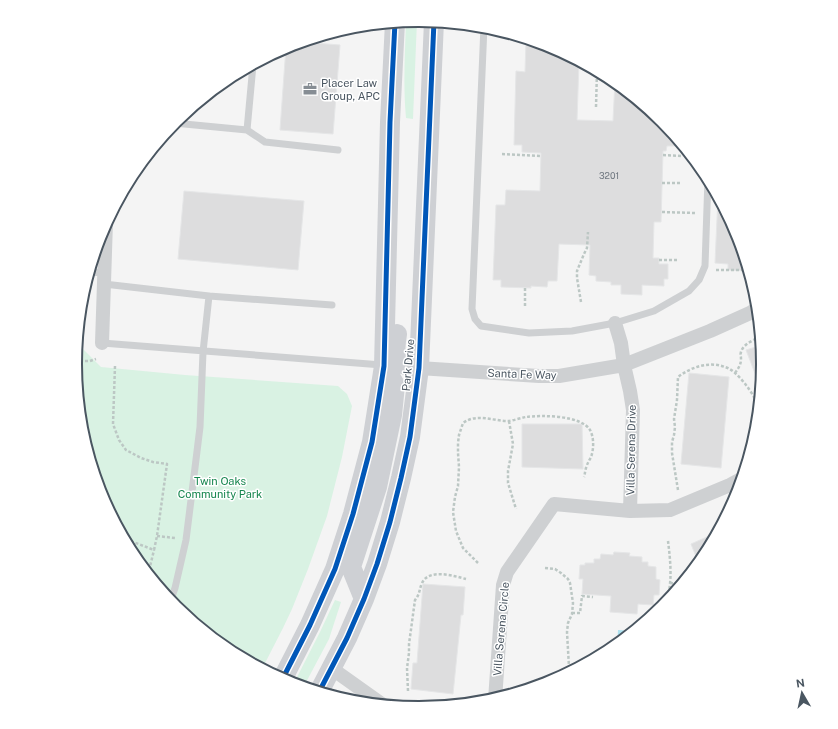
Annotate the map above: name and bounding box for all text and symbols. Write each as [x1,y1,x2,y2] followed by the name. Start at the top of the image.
[321,77,380,102] place label: Placer Law Group, APC
[302,81,318,97] office icon: Placer Law Group, APC
[599,170,619,181] house number: 3201
[400,338,416,392] street label: Park Drive
[487,367,557,381] street label: Santa Fe Way
[624,404,638,496] street label: Villa Serena Drive
[178,475,262,500] park label: Twin Oaks Community Park
[491,582,511,676] street label: Villa Serena Circle
[782,673,822,713] north arrow
[795,677,806,690] text: N

